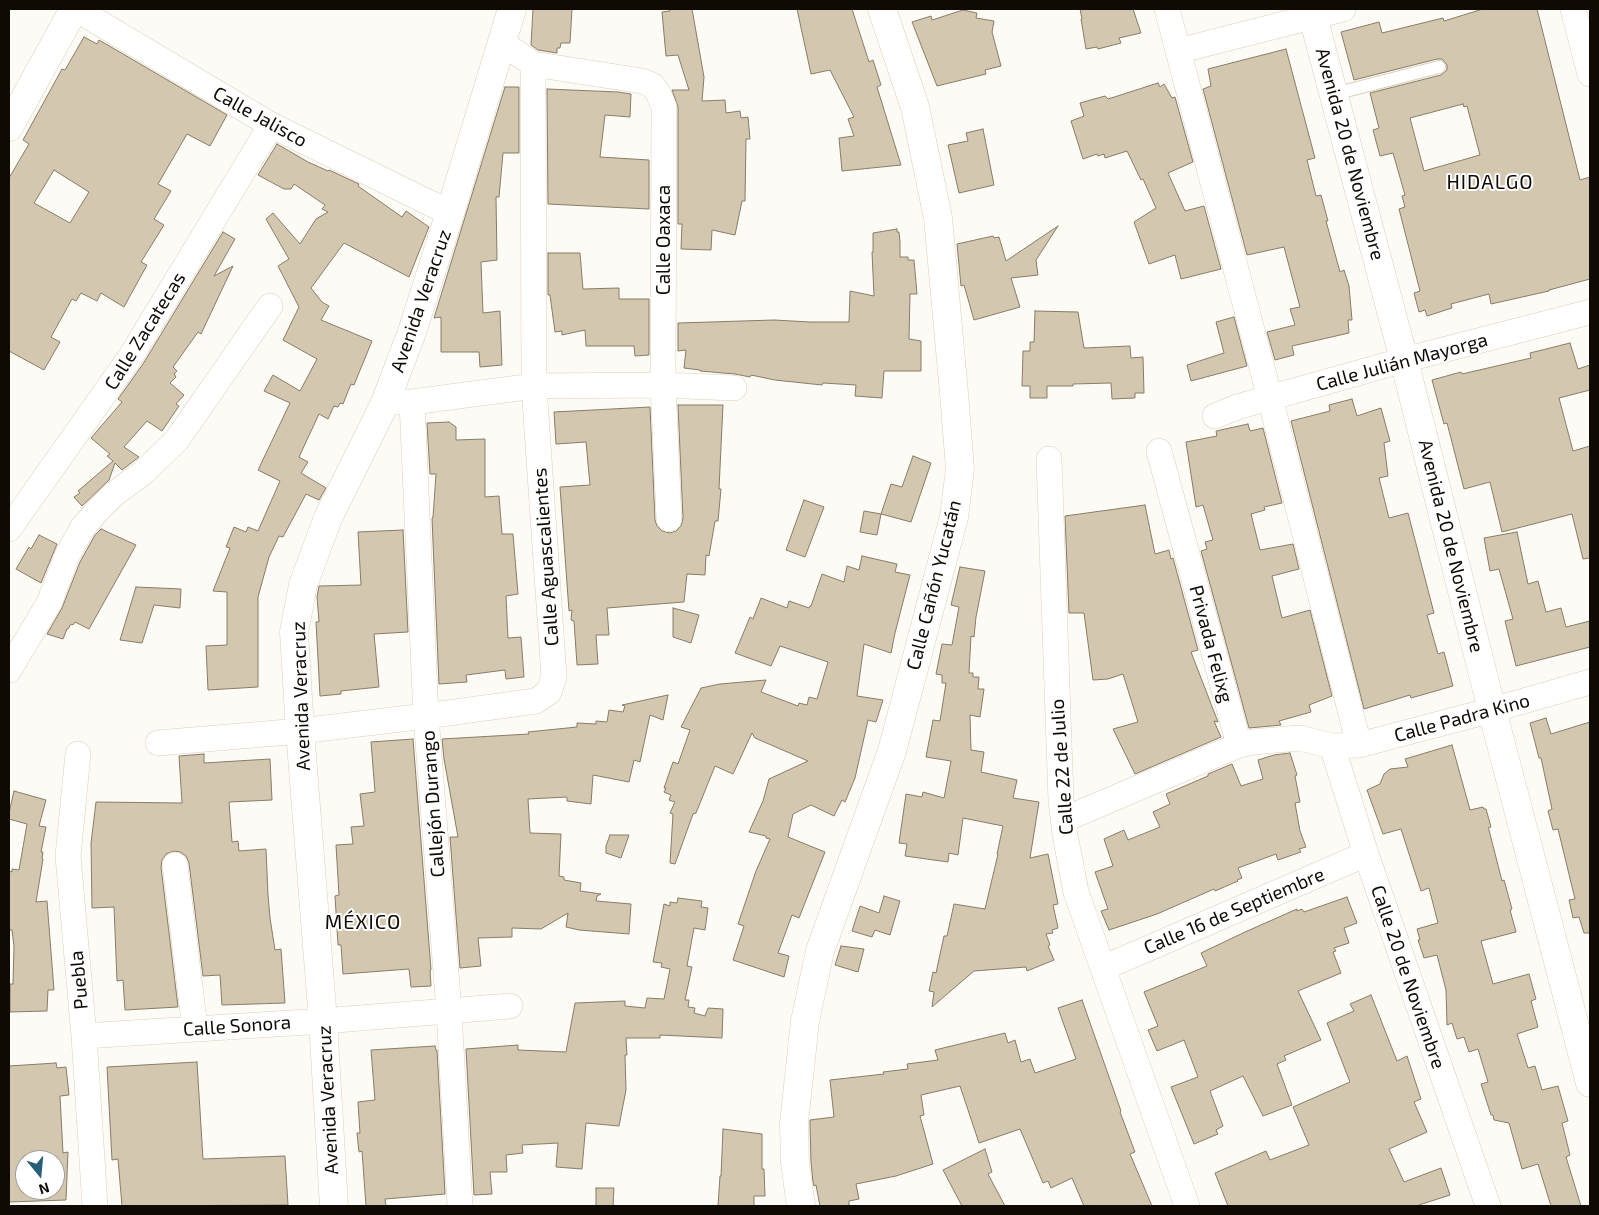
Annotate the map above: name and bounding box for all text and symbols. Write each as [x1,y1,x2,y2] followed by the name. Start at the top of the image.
[1311,45,1389,263] street label: Avenida 20 de Noviembre
[209,82,311,152] street label: Calle Jalisco
[1446,170,1534,194] district label: HIDALGO
[653,185,675,295] street label: Calle Oaxaca
[386,227,456,375] street label: Avenida Veracruz
[100,268,190,394] street label: Calle Zacatecas
[1314,328,1490,396] street label: Calle Julián Mayorga
[1413,437,1489,655] street label: Avenida 20 de Noviembre
[528,467,564,647] street label: Calle Aguascalientes
[902,498,966,672] street label: Calle Cañón Yucatán
[1184,583,1238,705] street label: Privada Felixg
[287,621,315,771] street label: Avenida Veracruz
[1392,689,1532,747] street label: Calle Padra Kino
[1046,698,1078,836] street label: Calle 22 de Julio
[416,730,450,878] street label: Callejón Durango
[1140,863,1328,959] street label: Calle 16 de Septiembre
[1366,882,1450,1072] street label: Calle 20 de Noviembre
[324,910,402,934] district label: MÉXICO
[65,950,93,1010] street label: Puebla
[182,1011,292,1041] street label: Calle Sonora
[313,1025,343,1175] street label: Avenida Veracruz
[15,1150,65,1200] north arrow
[37,1179,52,1198] text: N

